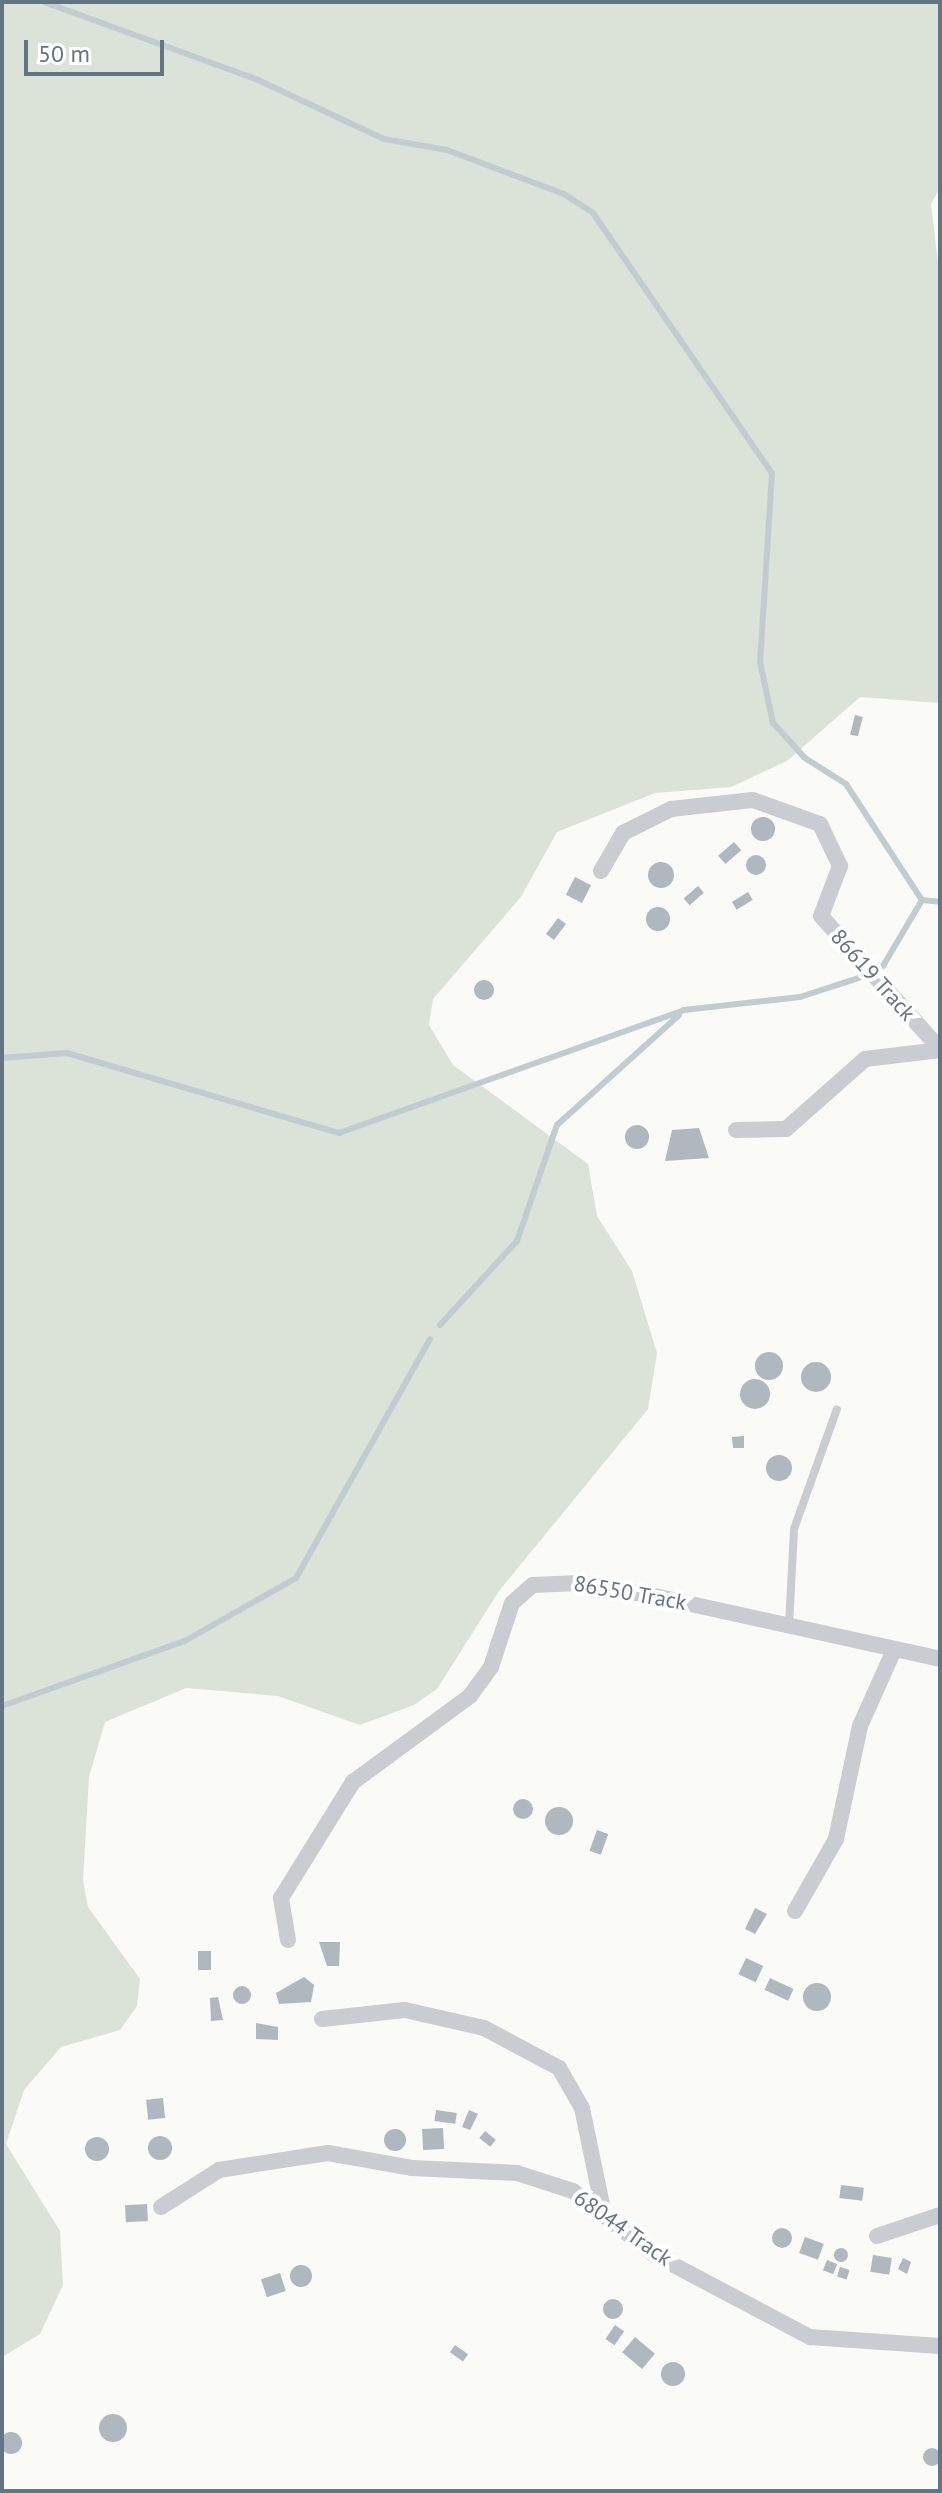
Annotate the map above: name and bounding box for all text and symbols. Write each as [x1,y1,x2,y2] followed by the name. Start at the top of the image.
[28,24,168,74] scale bar
[38,38,90,69] text: 50 m
[825,924,921,1026] street label: 86619 Track
[571,1570,689,1616] street label: 86550 Track
[569,2184,677,2272] street label: 68044 Track

